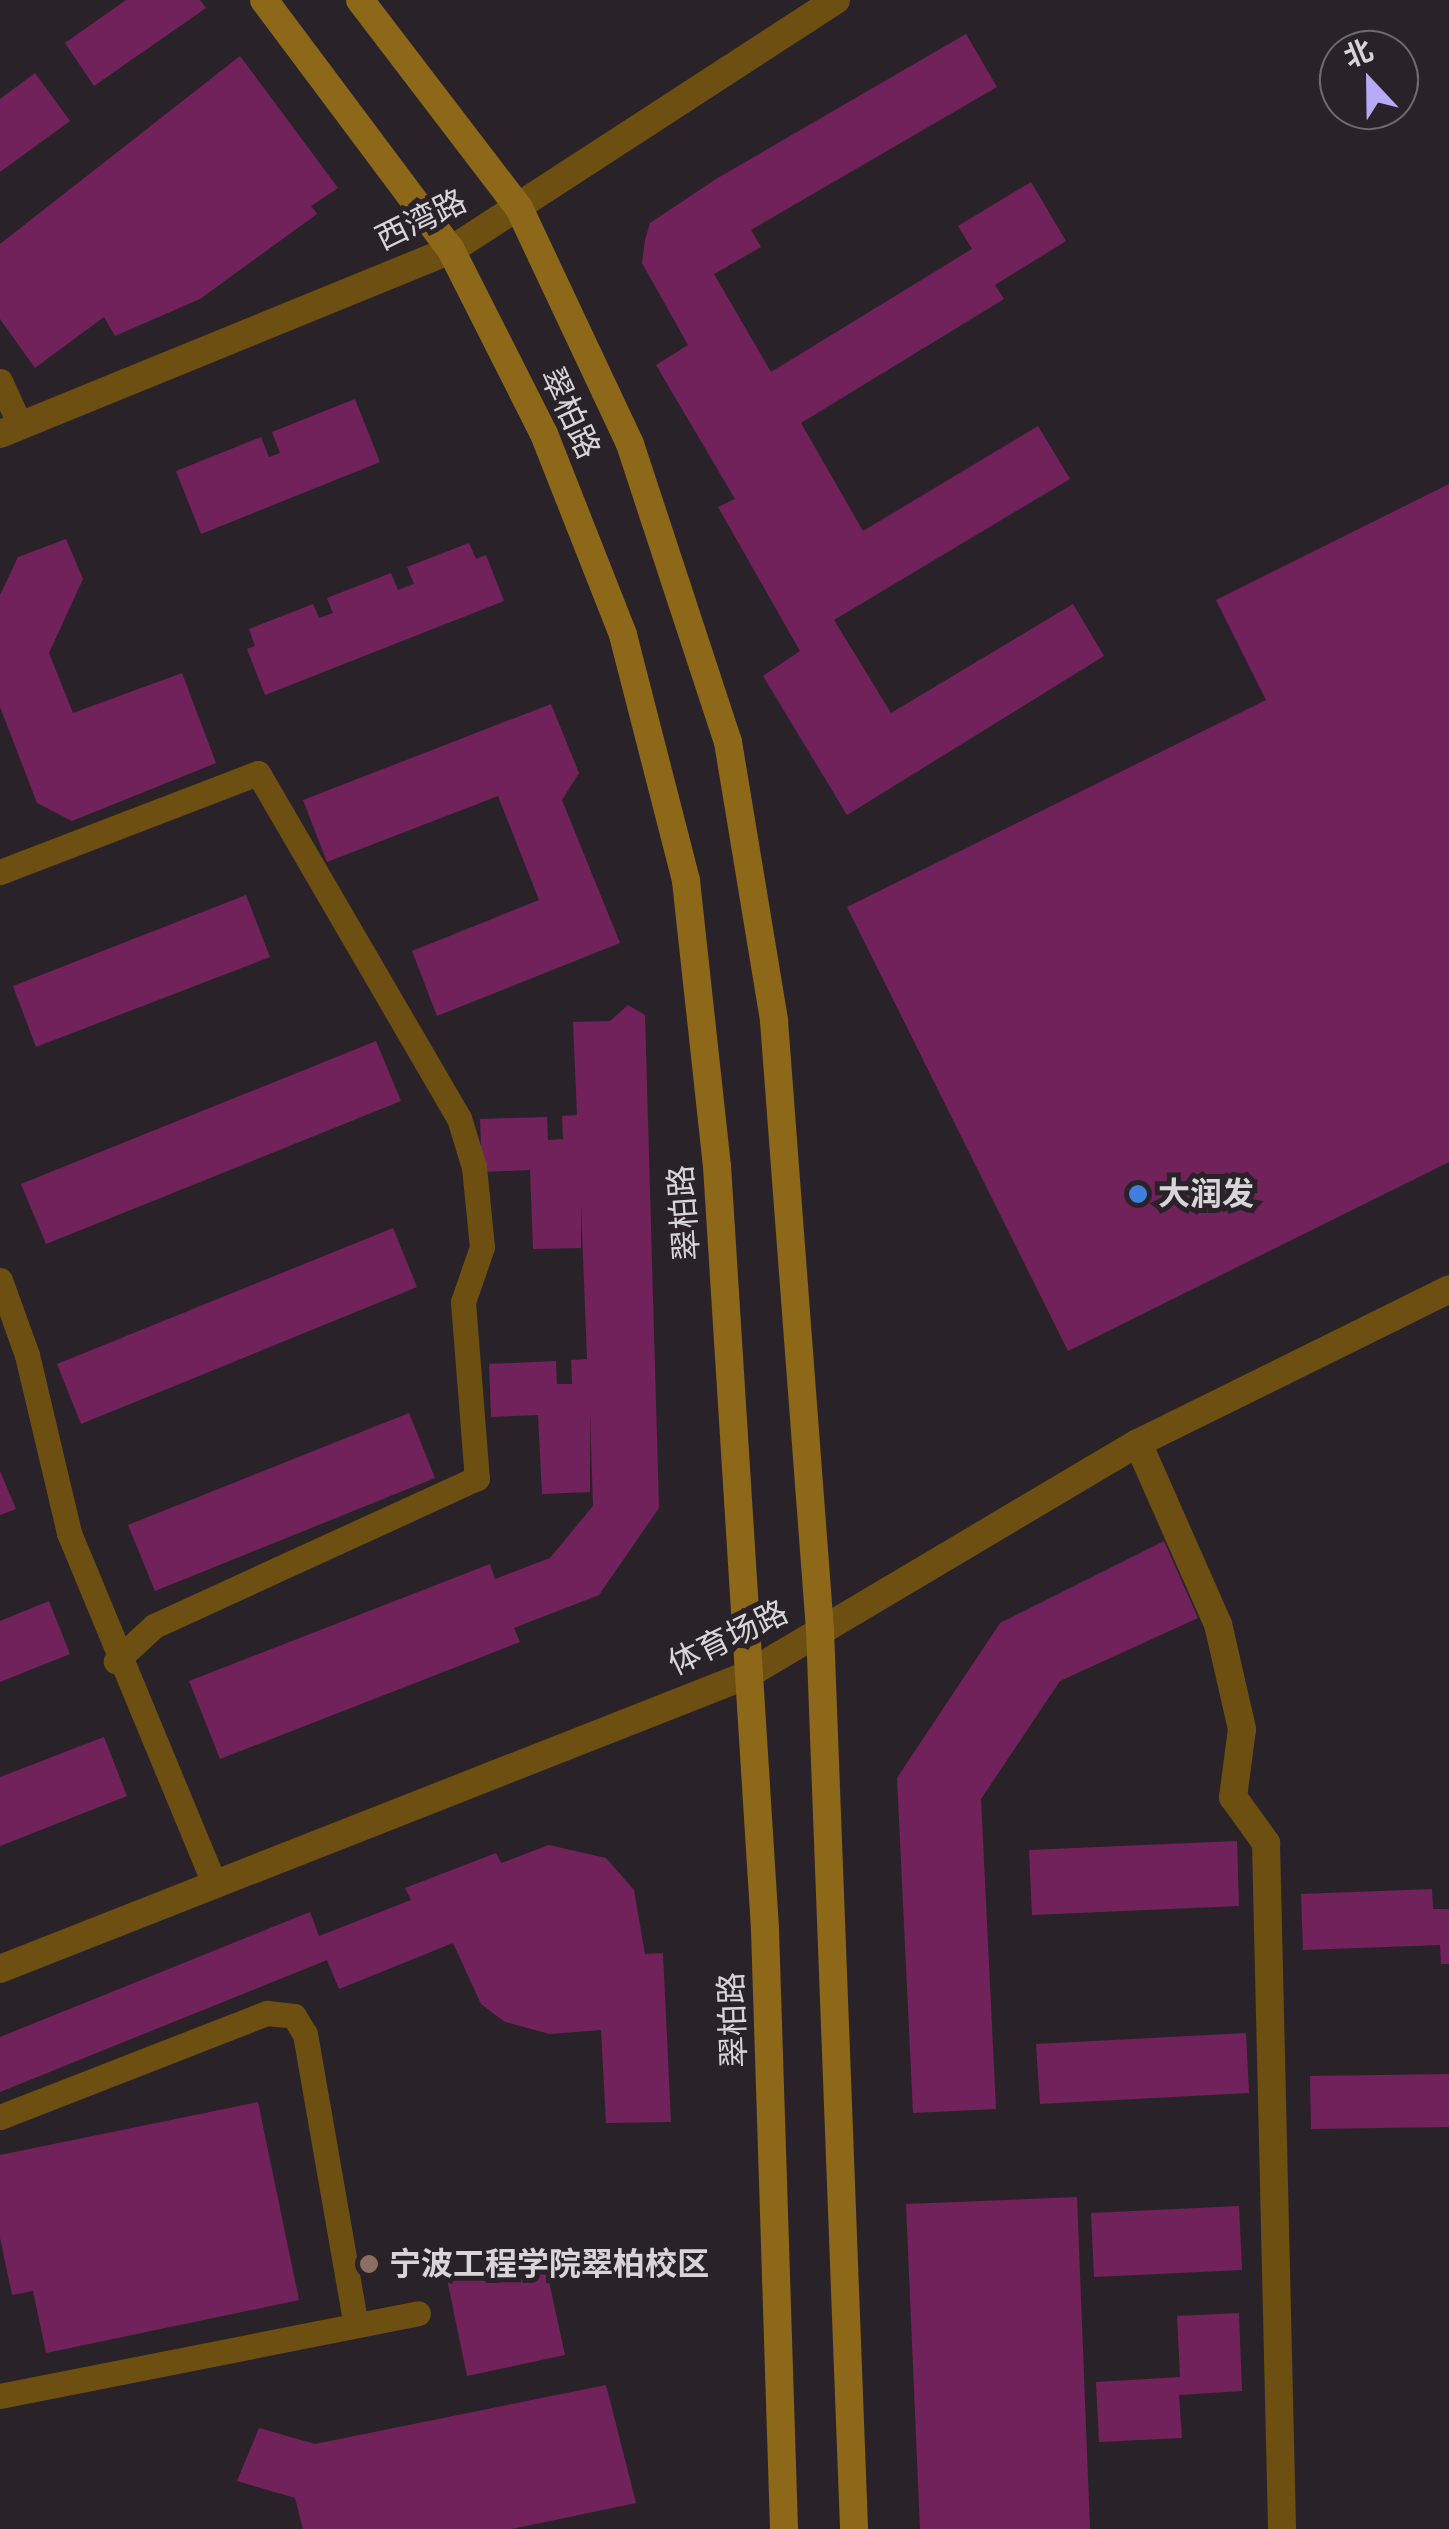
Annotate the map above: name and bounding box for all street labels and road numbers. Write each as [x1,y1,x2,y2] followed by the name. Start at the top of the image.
[369,182,473,258] street label: 西湾路
[532,361,608,465] street label: 翠柏路
[661,1164,707,1262] street label: 翠柏路
[662,1593,794,1683] street label: 体育场路
[712,1971,754,2069] street label: 翠柏路

